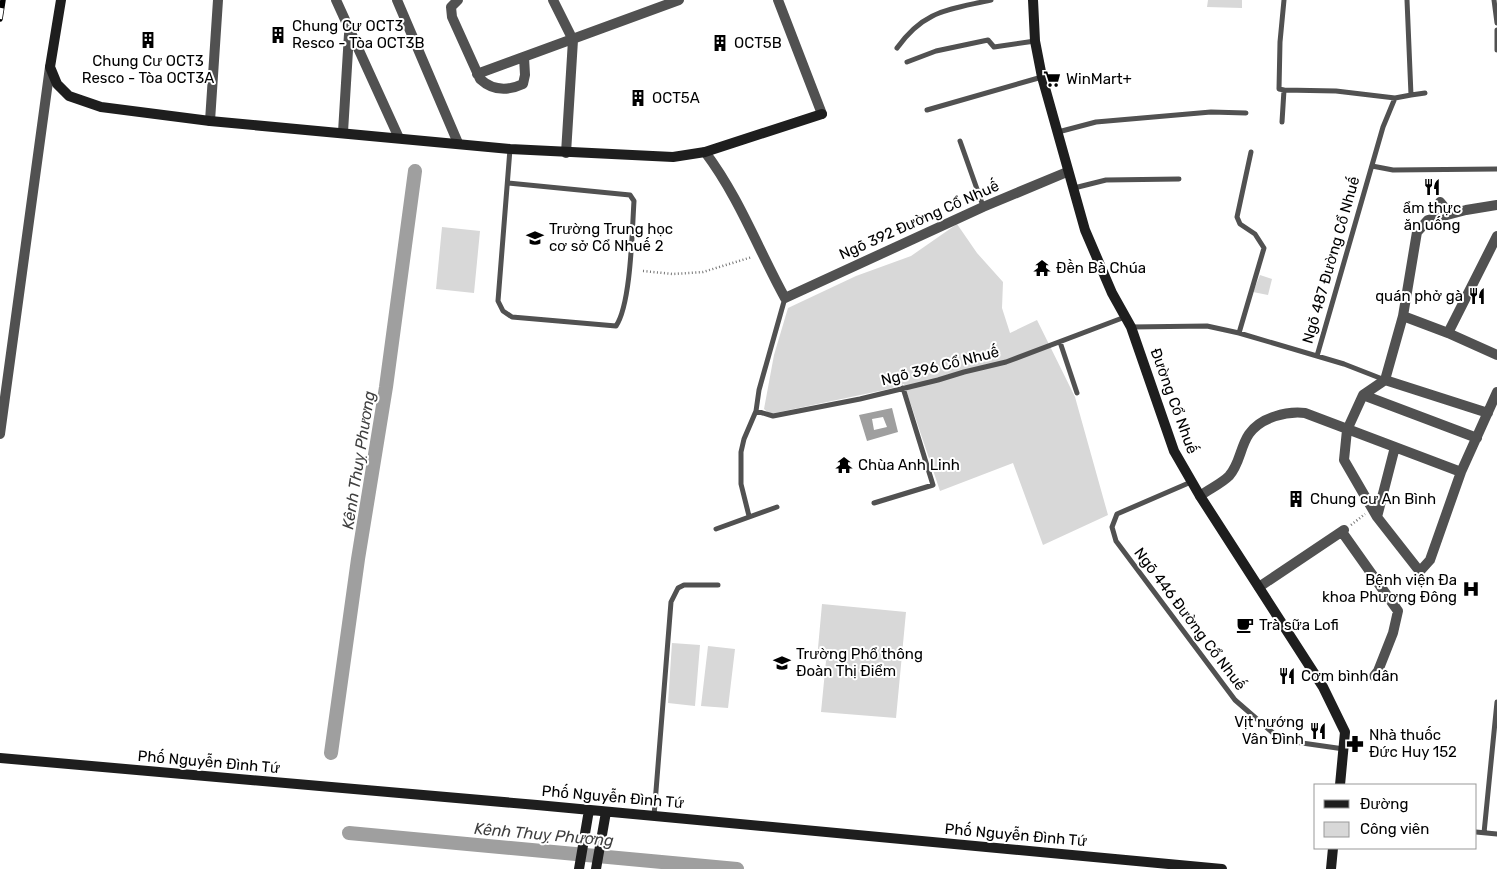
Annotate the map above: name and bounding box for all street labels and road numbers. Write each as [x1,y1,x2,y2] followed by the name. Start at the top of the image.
[1298,174,1363,346] street label: Ngõ 487 Đường Cổ Nhuế
[836,176,1002,263] street label: Ngõ 392 Đường Cổ Nhuế
[879,342,1001,389] street label: Ngõ 396 Cổ Nhuế
[1147,346,1202,456] street label: Đường Cổ Nhuế
[1130,544,1250,694] street label: Ngõ 446 Đường Cổ Nhuế
[137,747,281,777] street label: Phố Nguyễn Đình Tứ
[541,782,685,812] street label: Phố Nguyễn Đình Tứ
[944,820,1088,850] street label: Phố Nguyễn Đình Tứ

